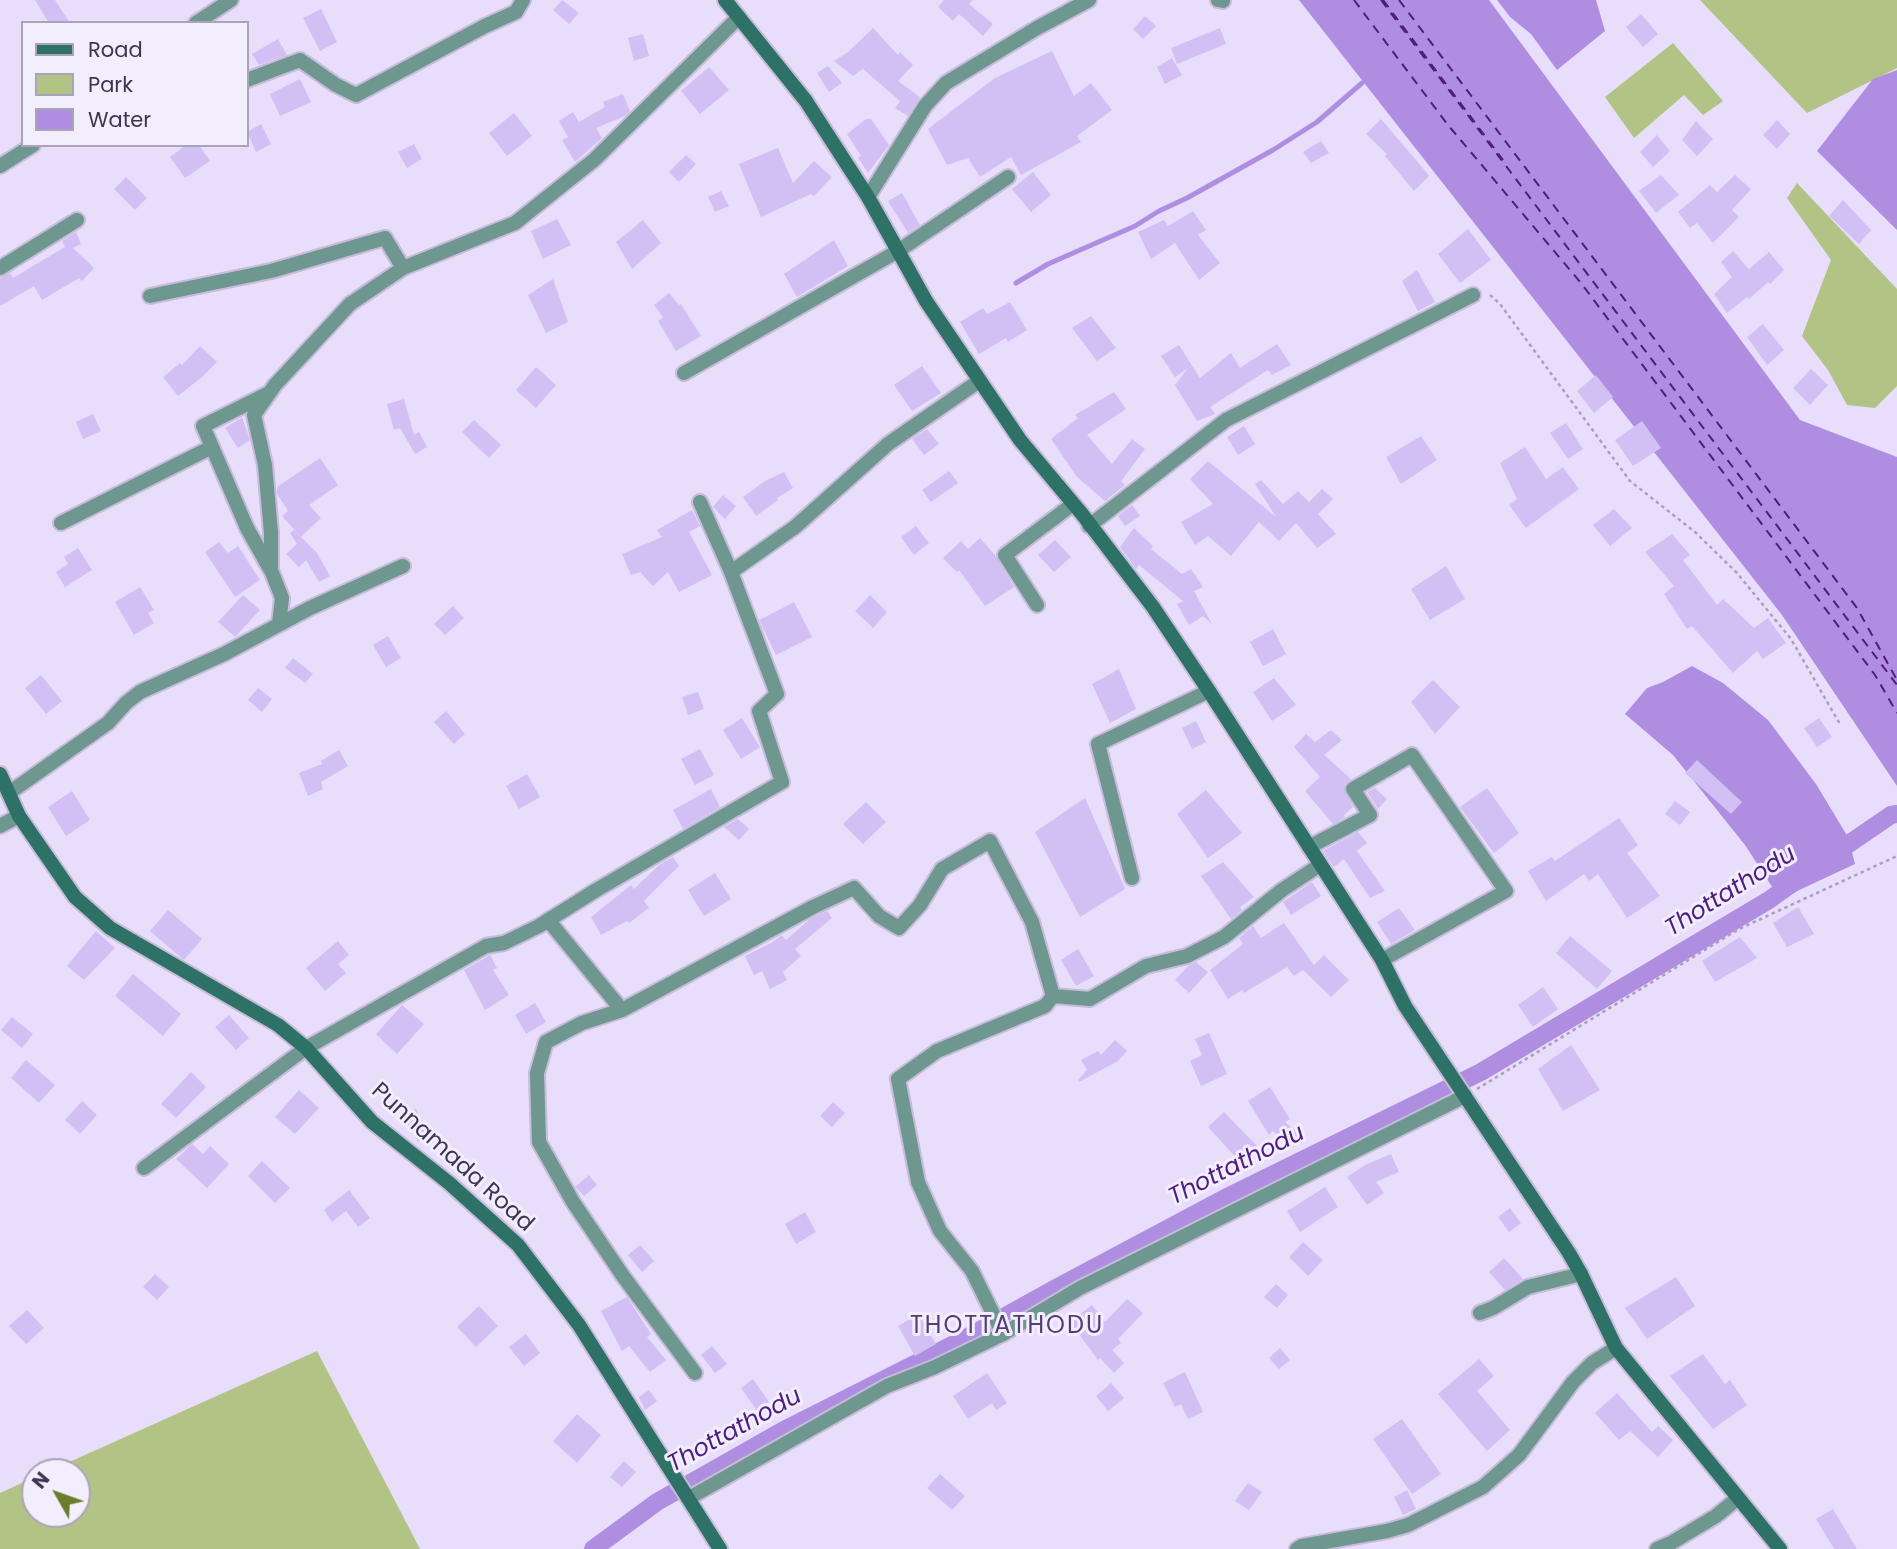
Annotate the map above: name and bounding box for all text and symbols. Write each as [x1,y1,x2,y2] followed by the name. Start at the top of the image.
[21,21,248,147] legend
[88,35,143,64] text: Road
[88,70,133,99] text: Park
[88,105,151,134] text: Water
[1660,840,1802,944] water label: Thottathodu
[365,1078,539,1238] street label: Punnamada Road
[1164,1119,1310,1213] water label: Thottathodu
[911,1313,1103,1341] district label: THOTTATHODU
[663,1382,807,1480] water label: Thottathodu
[21,1458,91,1528] north arrow
[26,1466,56,1495] text: N

